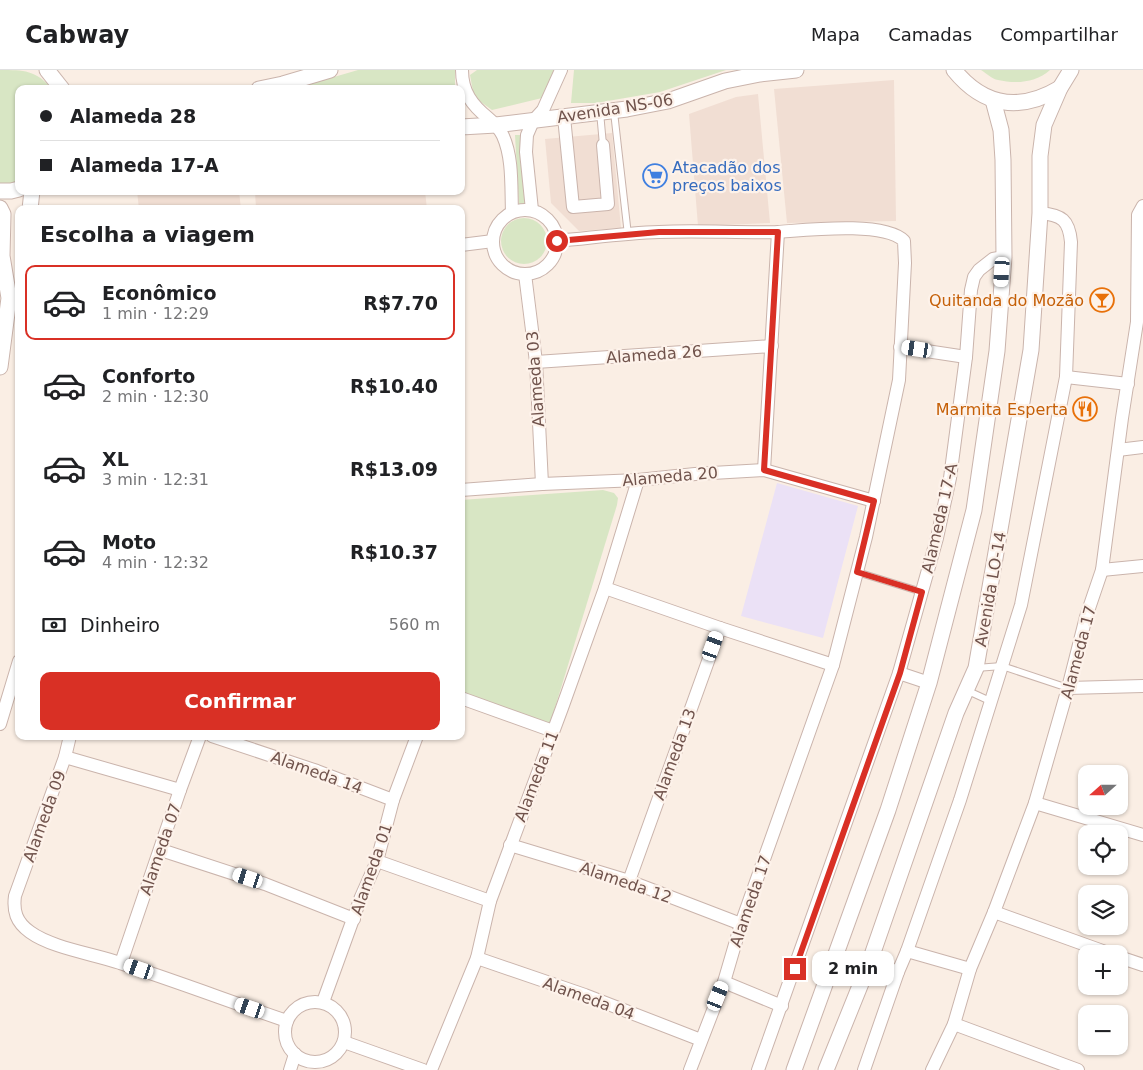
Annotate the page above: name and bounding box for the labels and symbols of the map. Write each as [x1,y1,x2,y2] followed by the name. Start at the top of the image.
[556,90,674,127] street label: Avenida NS-06
[672,158,782,195] place label: Atacadão dos preços baixos
[642,163,668,189] supermarket icon: Atacadão dos preços baixos
[546,230,568,252] route start
[993,257,1010,287] car
[1089,287,1115,313] bar icon: Quitanda do Mozão
[929,291,1084,310] place label: Quitanda do Mozão
[523,330,548,428] street label: Alameda 03
[901,339,932,359] car
[605,342,703,367] street label: Alameda 26
[1072,396,1098,422] restaurant icon: Marmita Esperta
[936,400,1068,419] place label: Marmita Esperta
[918,461,961,575] street label: Alameda 17-A
[621,463,719,490] street label: Alameda 20
[971,530,1010,648] street label: Avenida LO-14
[1057,603,1100,701] street label: Alameda 17
[700,629,725,663] car
[649,706,700,803] street label: Alameda 13
[510,728,563,824] street label: Alameda 11
[268,747,365,798] street label: Alameda 14
[1078,765,1128,815] north arrow
[19,768,70,865] street label: Alameda 09
[136,801,185,898] street label: Alameda 07
[347,821,396,918] street label: Alameda 01
[726,853,775,950] street label: Alameda 17
[577,858,674,907] street label: Alameda 12
[231,866,264,890] car
[812,952,895,986] callout: 2 min
[122,957,155,981] car
[784,958,806,980] route end
[540,973,637,1024] street label: Alameda 04
[705,979,730,1013] car
[233,996,266,1020] car

